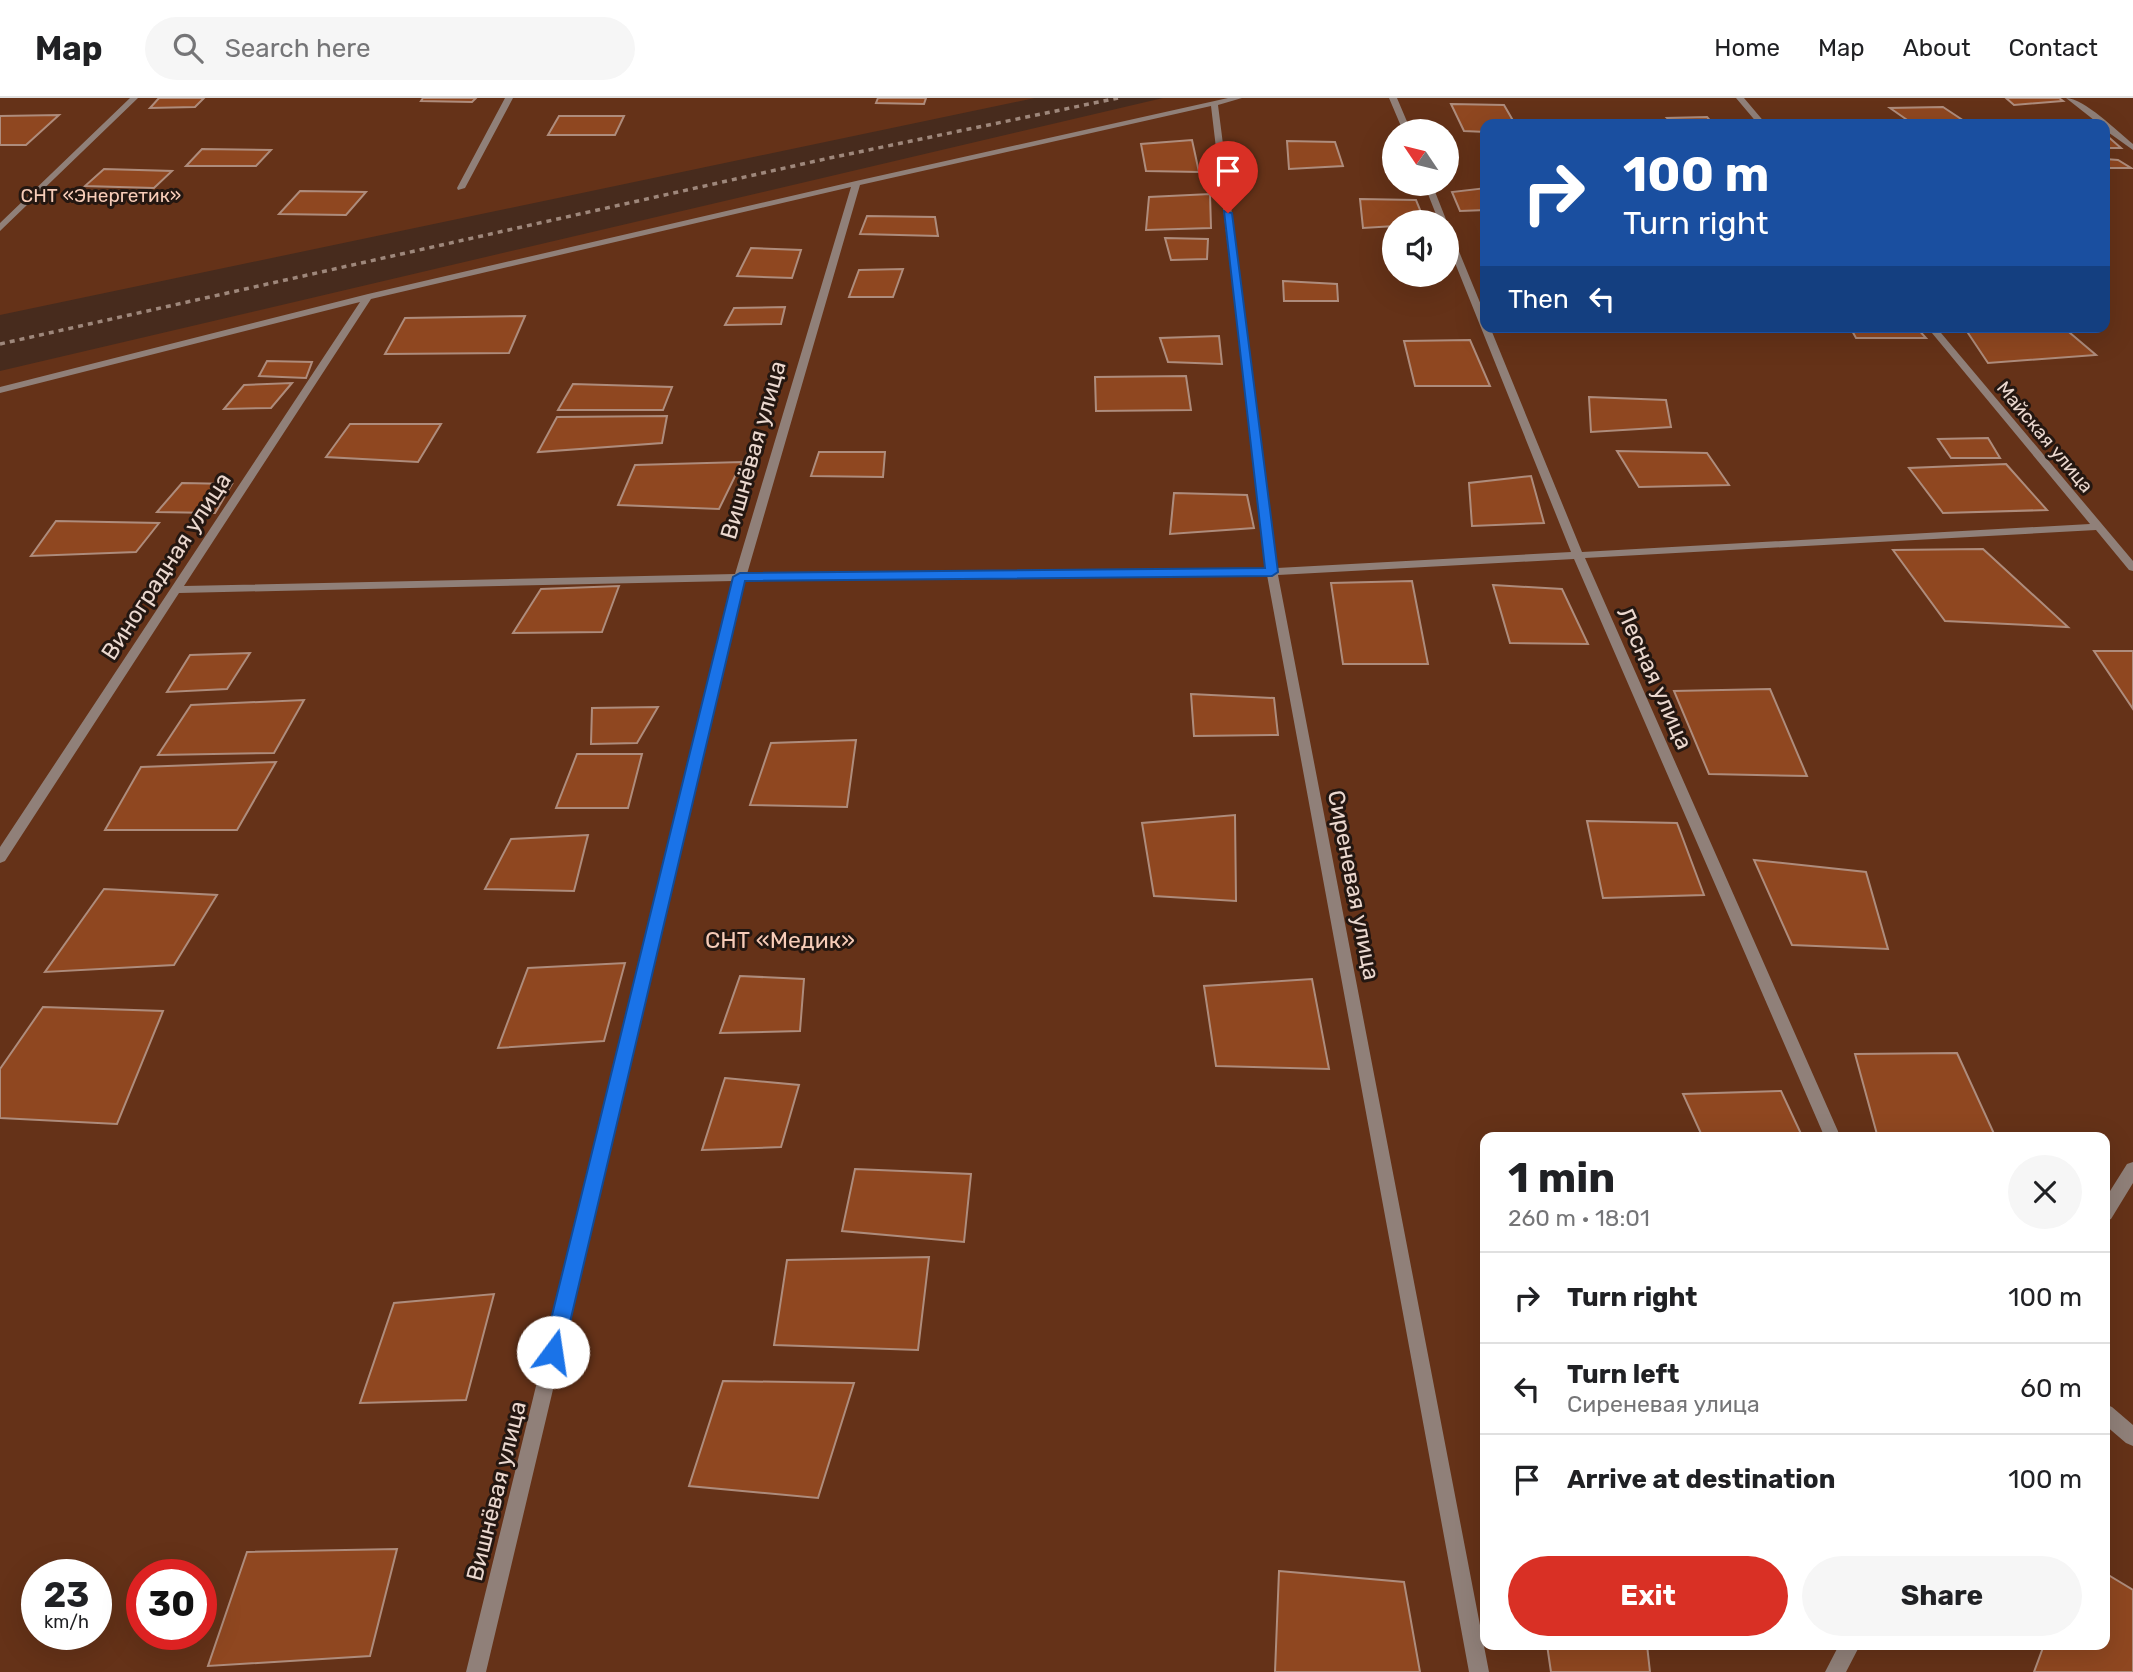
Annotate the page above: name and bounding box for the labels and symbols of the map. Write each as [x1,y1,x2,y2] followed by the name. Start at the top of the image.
[1382,119,1460,196] north arrow
[1198,141,1258,213] pin
[21,184,181,207] park label: СНТ «Энергетик»
[714,358,792,542] street label: Вишнёвая улица
[1992,377,2098,497] street label: Майская улица
[95,467,237,665] street label: Виноградная улица
[1611,602,1699,754] street label: Лесная улица
[1322,788,1386,982] street label: Сиреневая улица
[705,926,855,954] park label: СНТ «Медик»
[516,1315,590,1389] position arrow
[460,1398,532,1584] street label: Вишнёвая улица
[126,1559,217,1650] speed limit sign: 30

